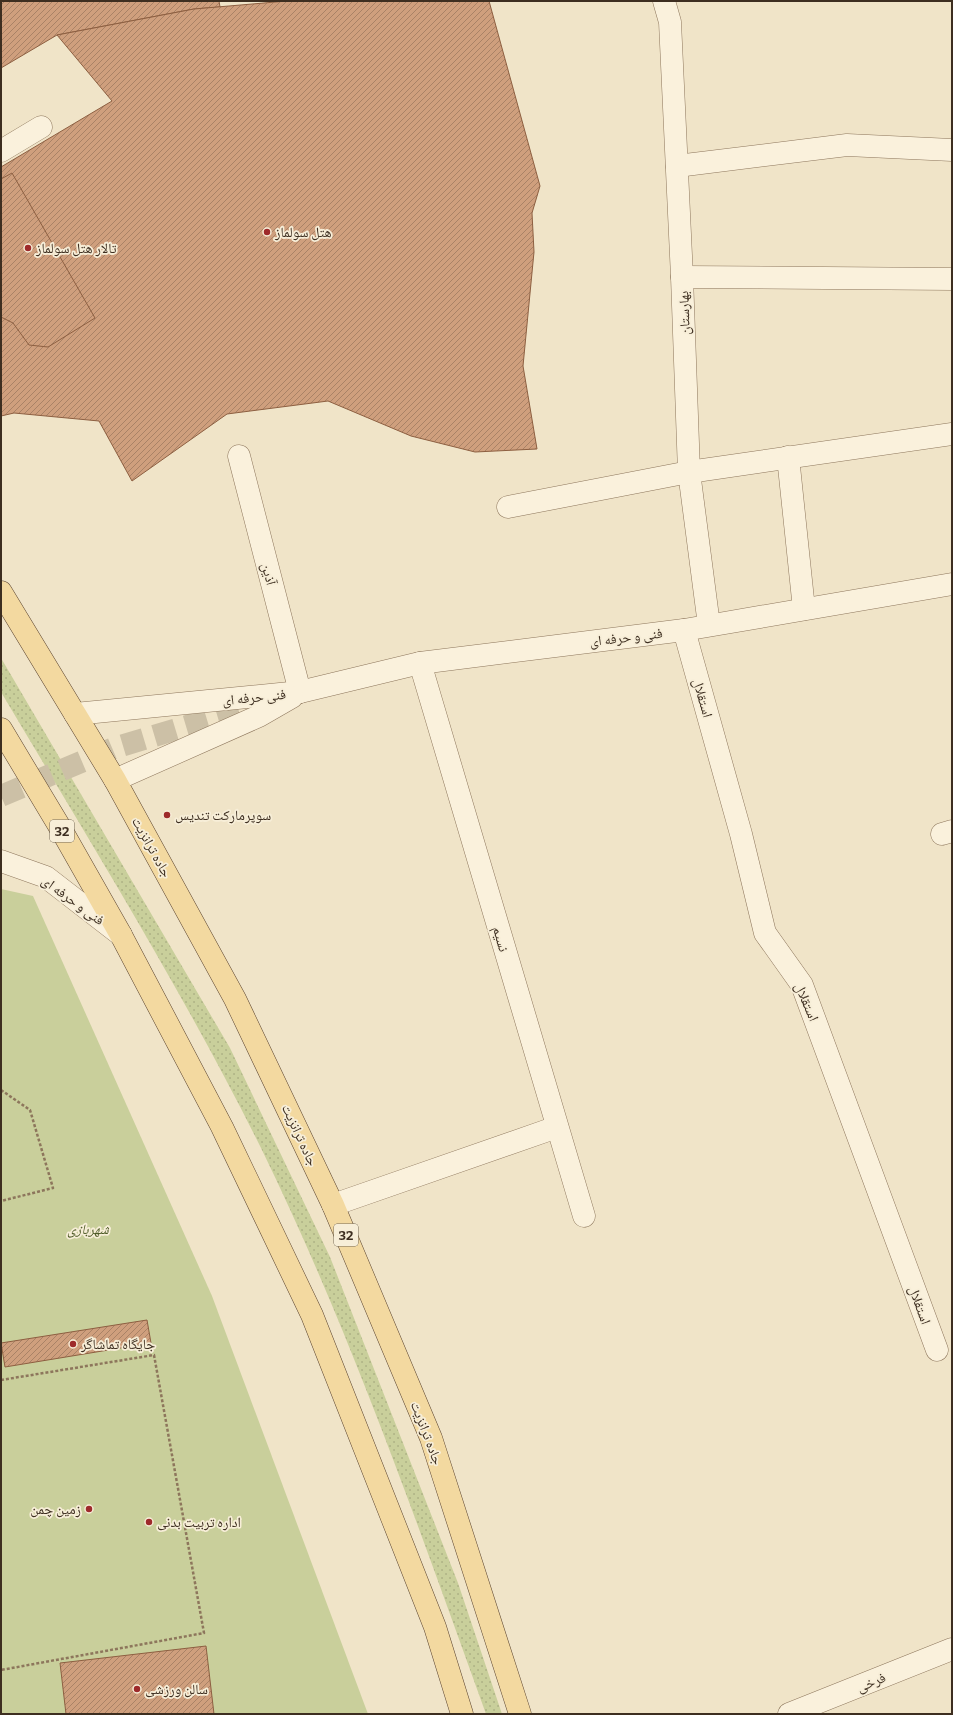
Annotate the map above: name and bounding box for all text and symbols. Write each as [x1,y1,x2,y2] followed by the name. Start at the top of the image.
[274,224,332,241] place label: هتل سولماز
[262,227,272,237] marker: هتل سولماز
[35,240,117,257] place label: تالار هتل سولماز
[23,243,33,253] marker: تالار هتل سولماز
[675,290,694,335] street label: بهارستان
[257,561,280,587] street label: آذین
[589,625,664,650] street label: فنی و حرفه ای
[689,677,716,720] street label: استقلال
[221,686,287,709] street label: فنی حرفه ای
[175,807,271,824] place label: سوپرمارکت تندیس
[162,810,172,820] marker: سوپرمارکت تندیس
[128,814,175,880] street label: جاده ترانزیت
[50,820,74,842] road number: 32
[38,872,107,929] street label: فنی و حرفه ای
[488,925,512,954] street label: نسيم
[791,981,822,1024] street label: استقلال
[278,1102,321,1169] street label: جاده ترانزیت
[67,1221,110,1238] park label: شهربازی
[334,1224,358,1246] road number: 32
[905,1284,934,1327] street label: استقلال
[80,1336,155,1353] place label: جایگاه تماشاگر
[68,1339,78,1349] marker: جایگاه تماشاگر
[407,1399,446,1467] street label: جاده ترانزیت
[30,1501,81,1518] place label: زمین چمن
[84,1504,94,1514] marker: زمین چمن
[157,1514,241,1531] place label: اداره تربیت بدنی
[144,1517,154,1527] marker: اداره تربیت بدنی
[854,1669,888,1696] street label: فرخی
[145,1681,208,1698] place label: سالن ورزشی
[132,1684,142,1694] marker: سالن ورزشی

